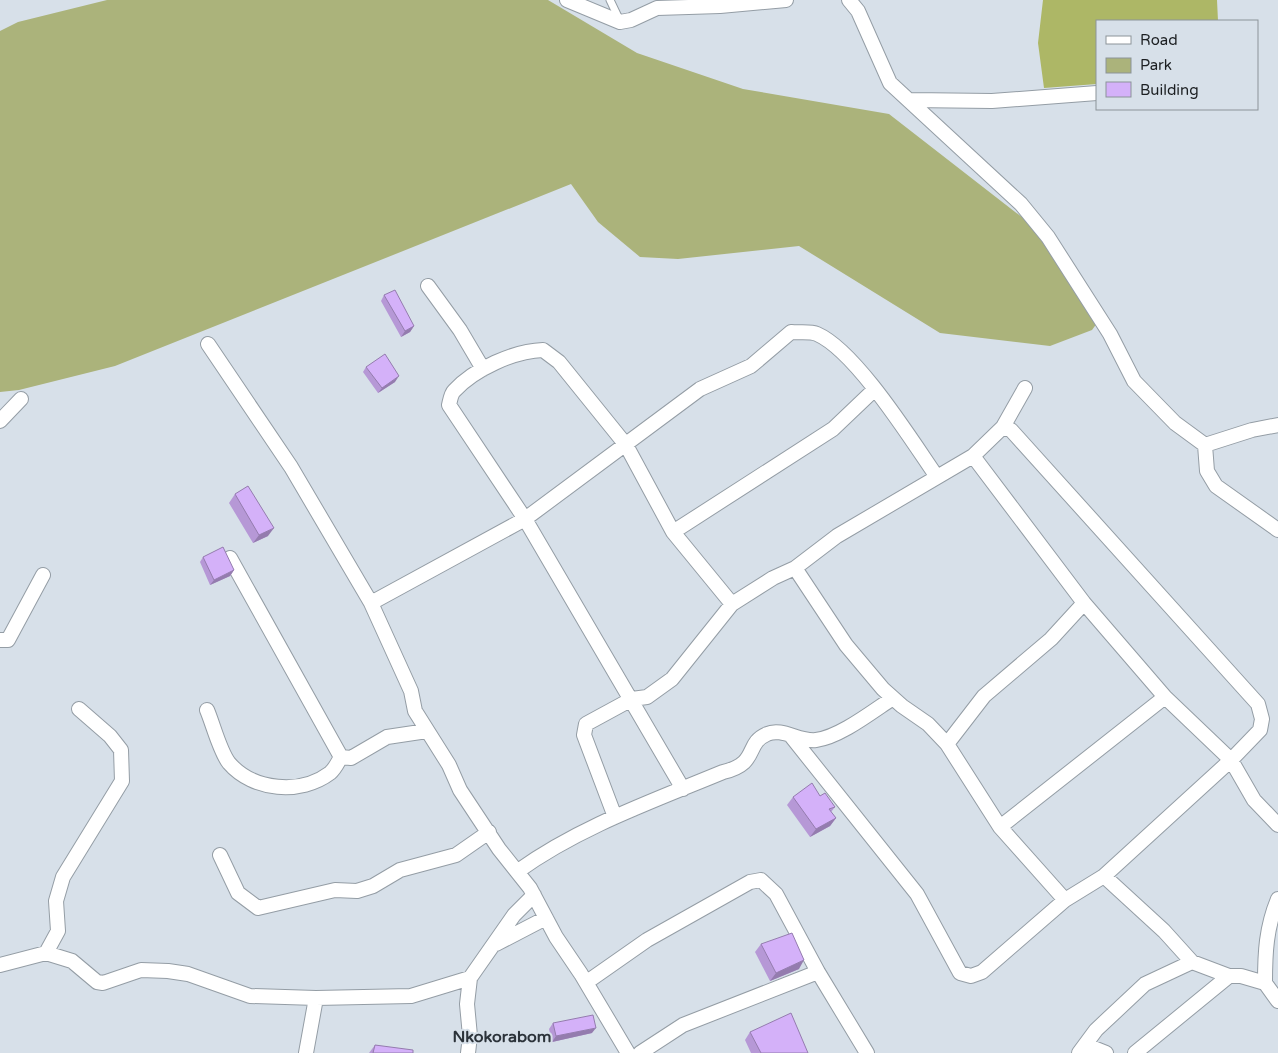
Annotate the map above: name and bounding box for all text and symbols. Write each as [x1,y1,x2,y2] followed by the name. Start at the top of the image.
[1096,20,1258,110] legend
[1140,31,1178,49] text: Road
[1140,56,1172,74] text: Park
[1140,81,1199,99] text: Building
[453,1027,551,1047] district label: Nkokorabom

